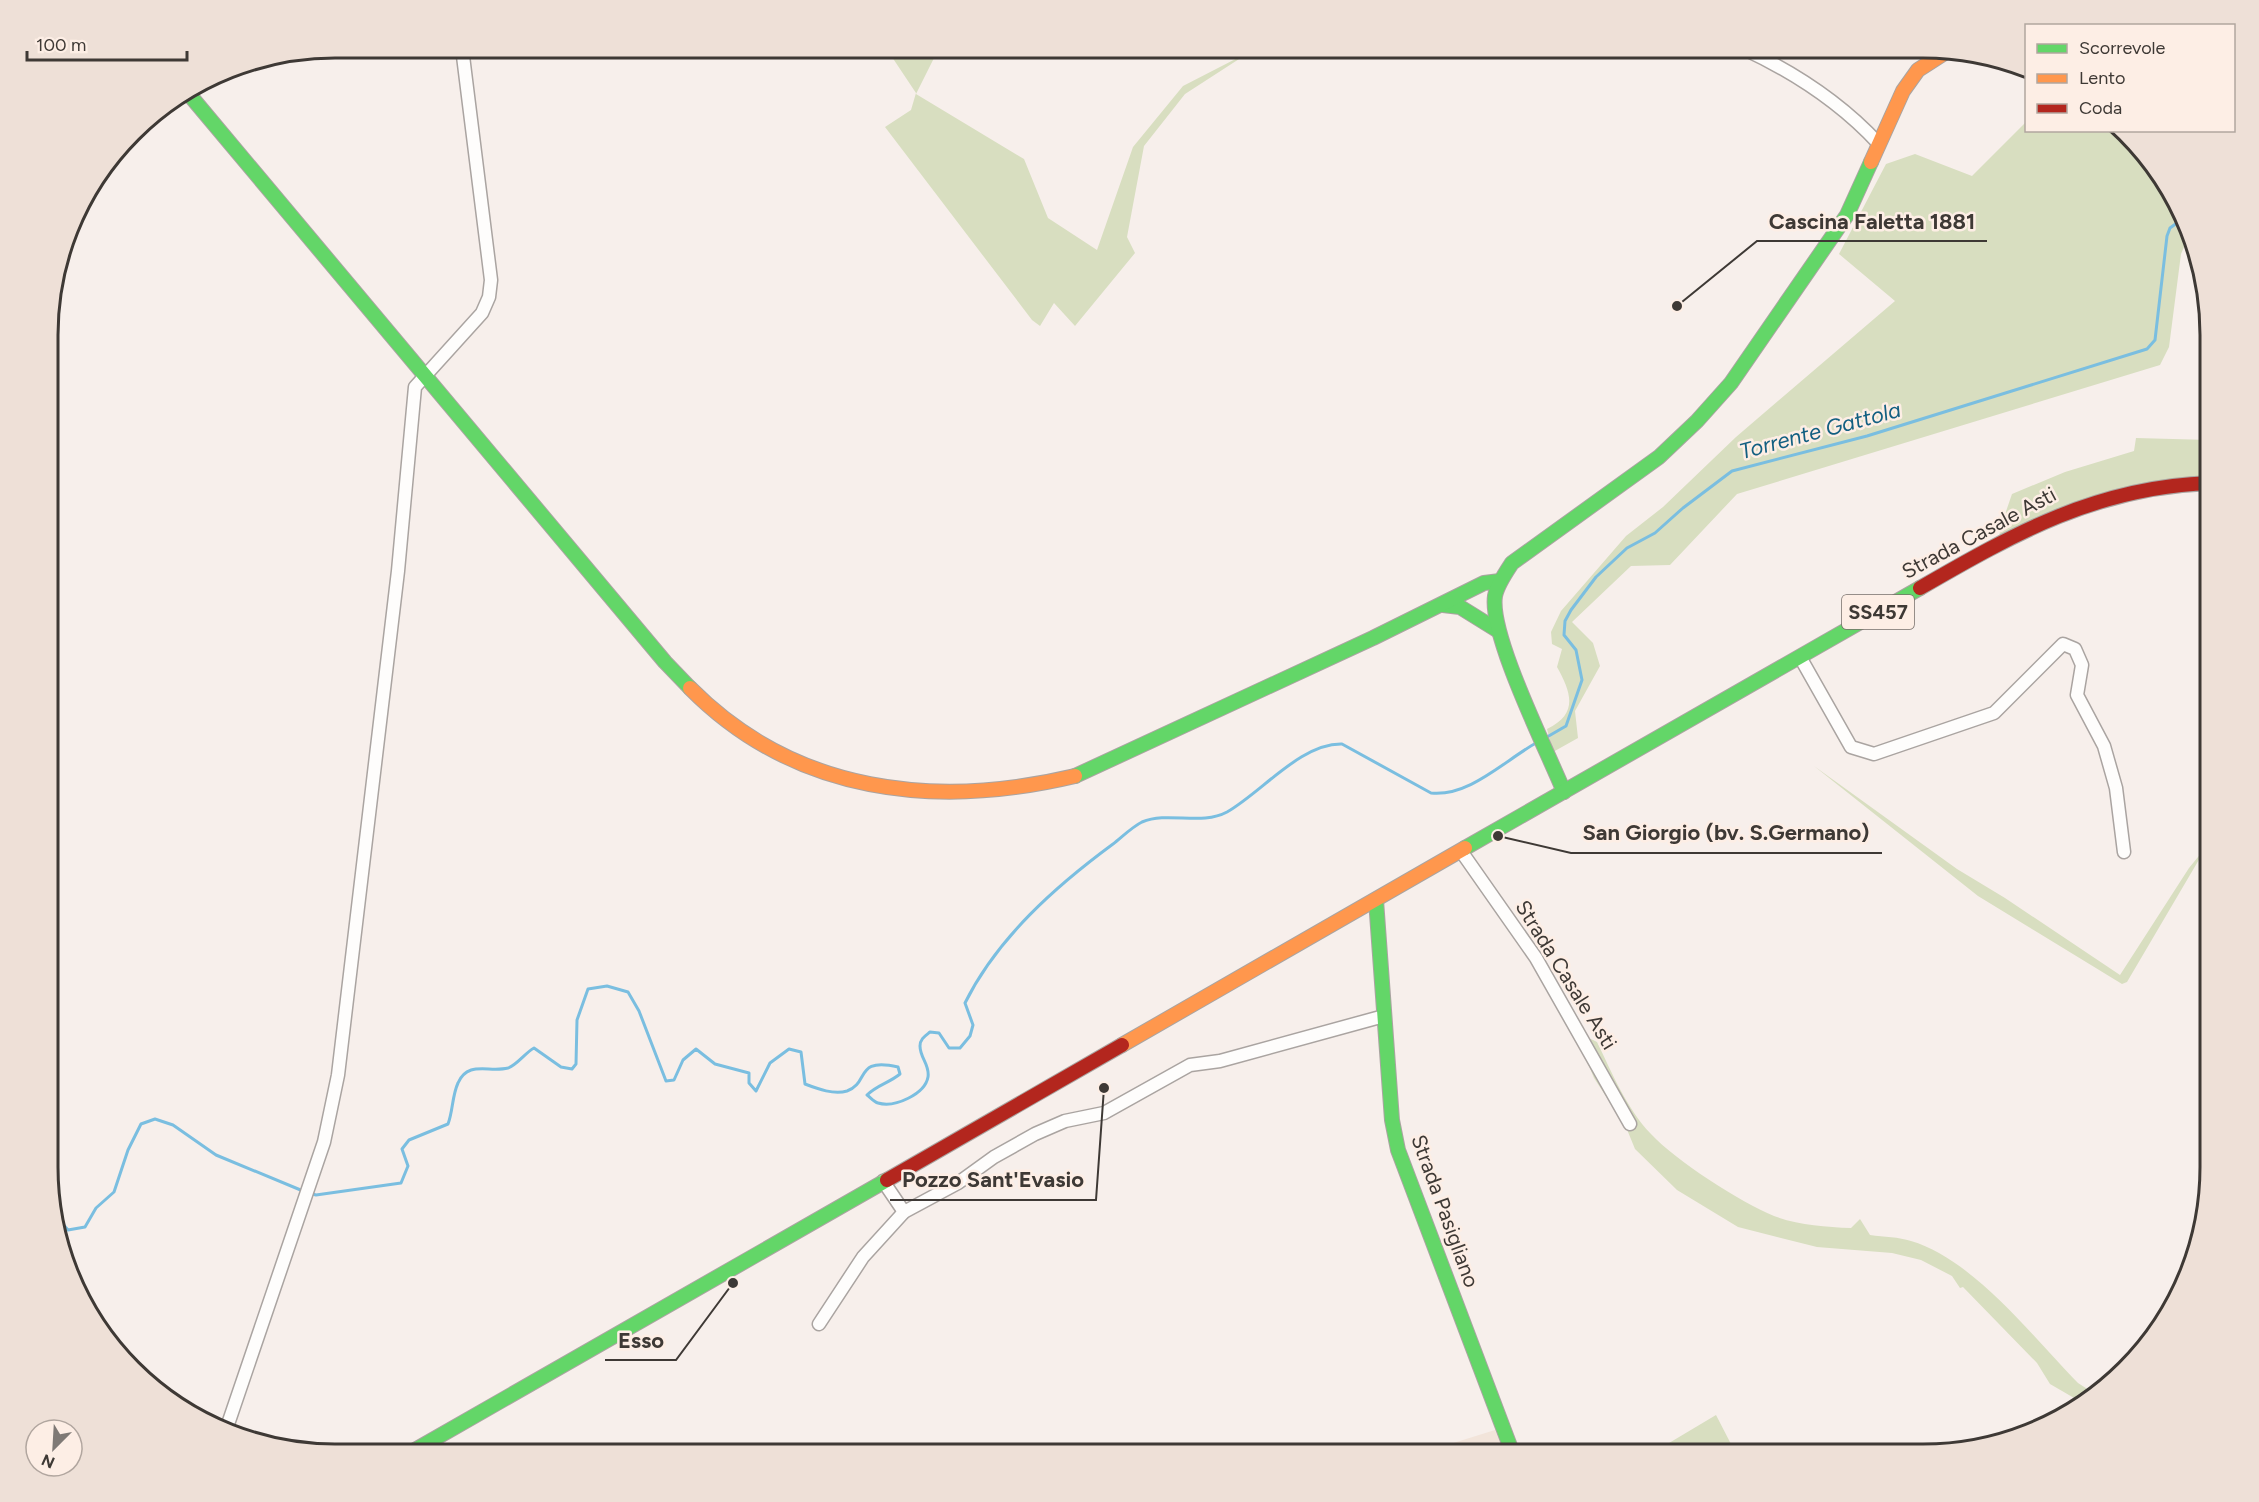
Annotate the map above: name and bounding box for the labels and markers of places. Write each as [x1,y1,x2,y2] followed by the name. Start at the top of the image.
[1757,201,1987,241] callout: Cascina Faletta 1881
[1571,813,1882,853] callout: San Giorgio (bv. S.Germano)
[890,1160,1096,1200] callout: Pozzo Sant'Evasio
[605,1320,676,1360] callout: Esso

